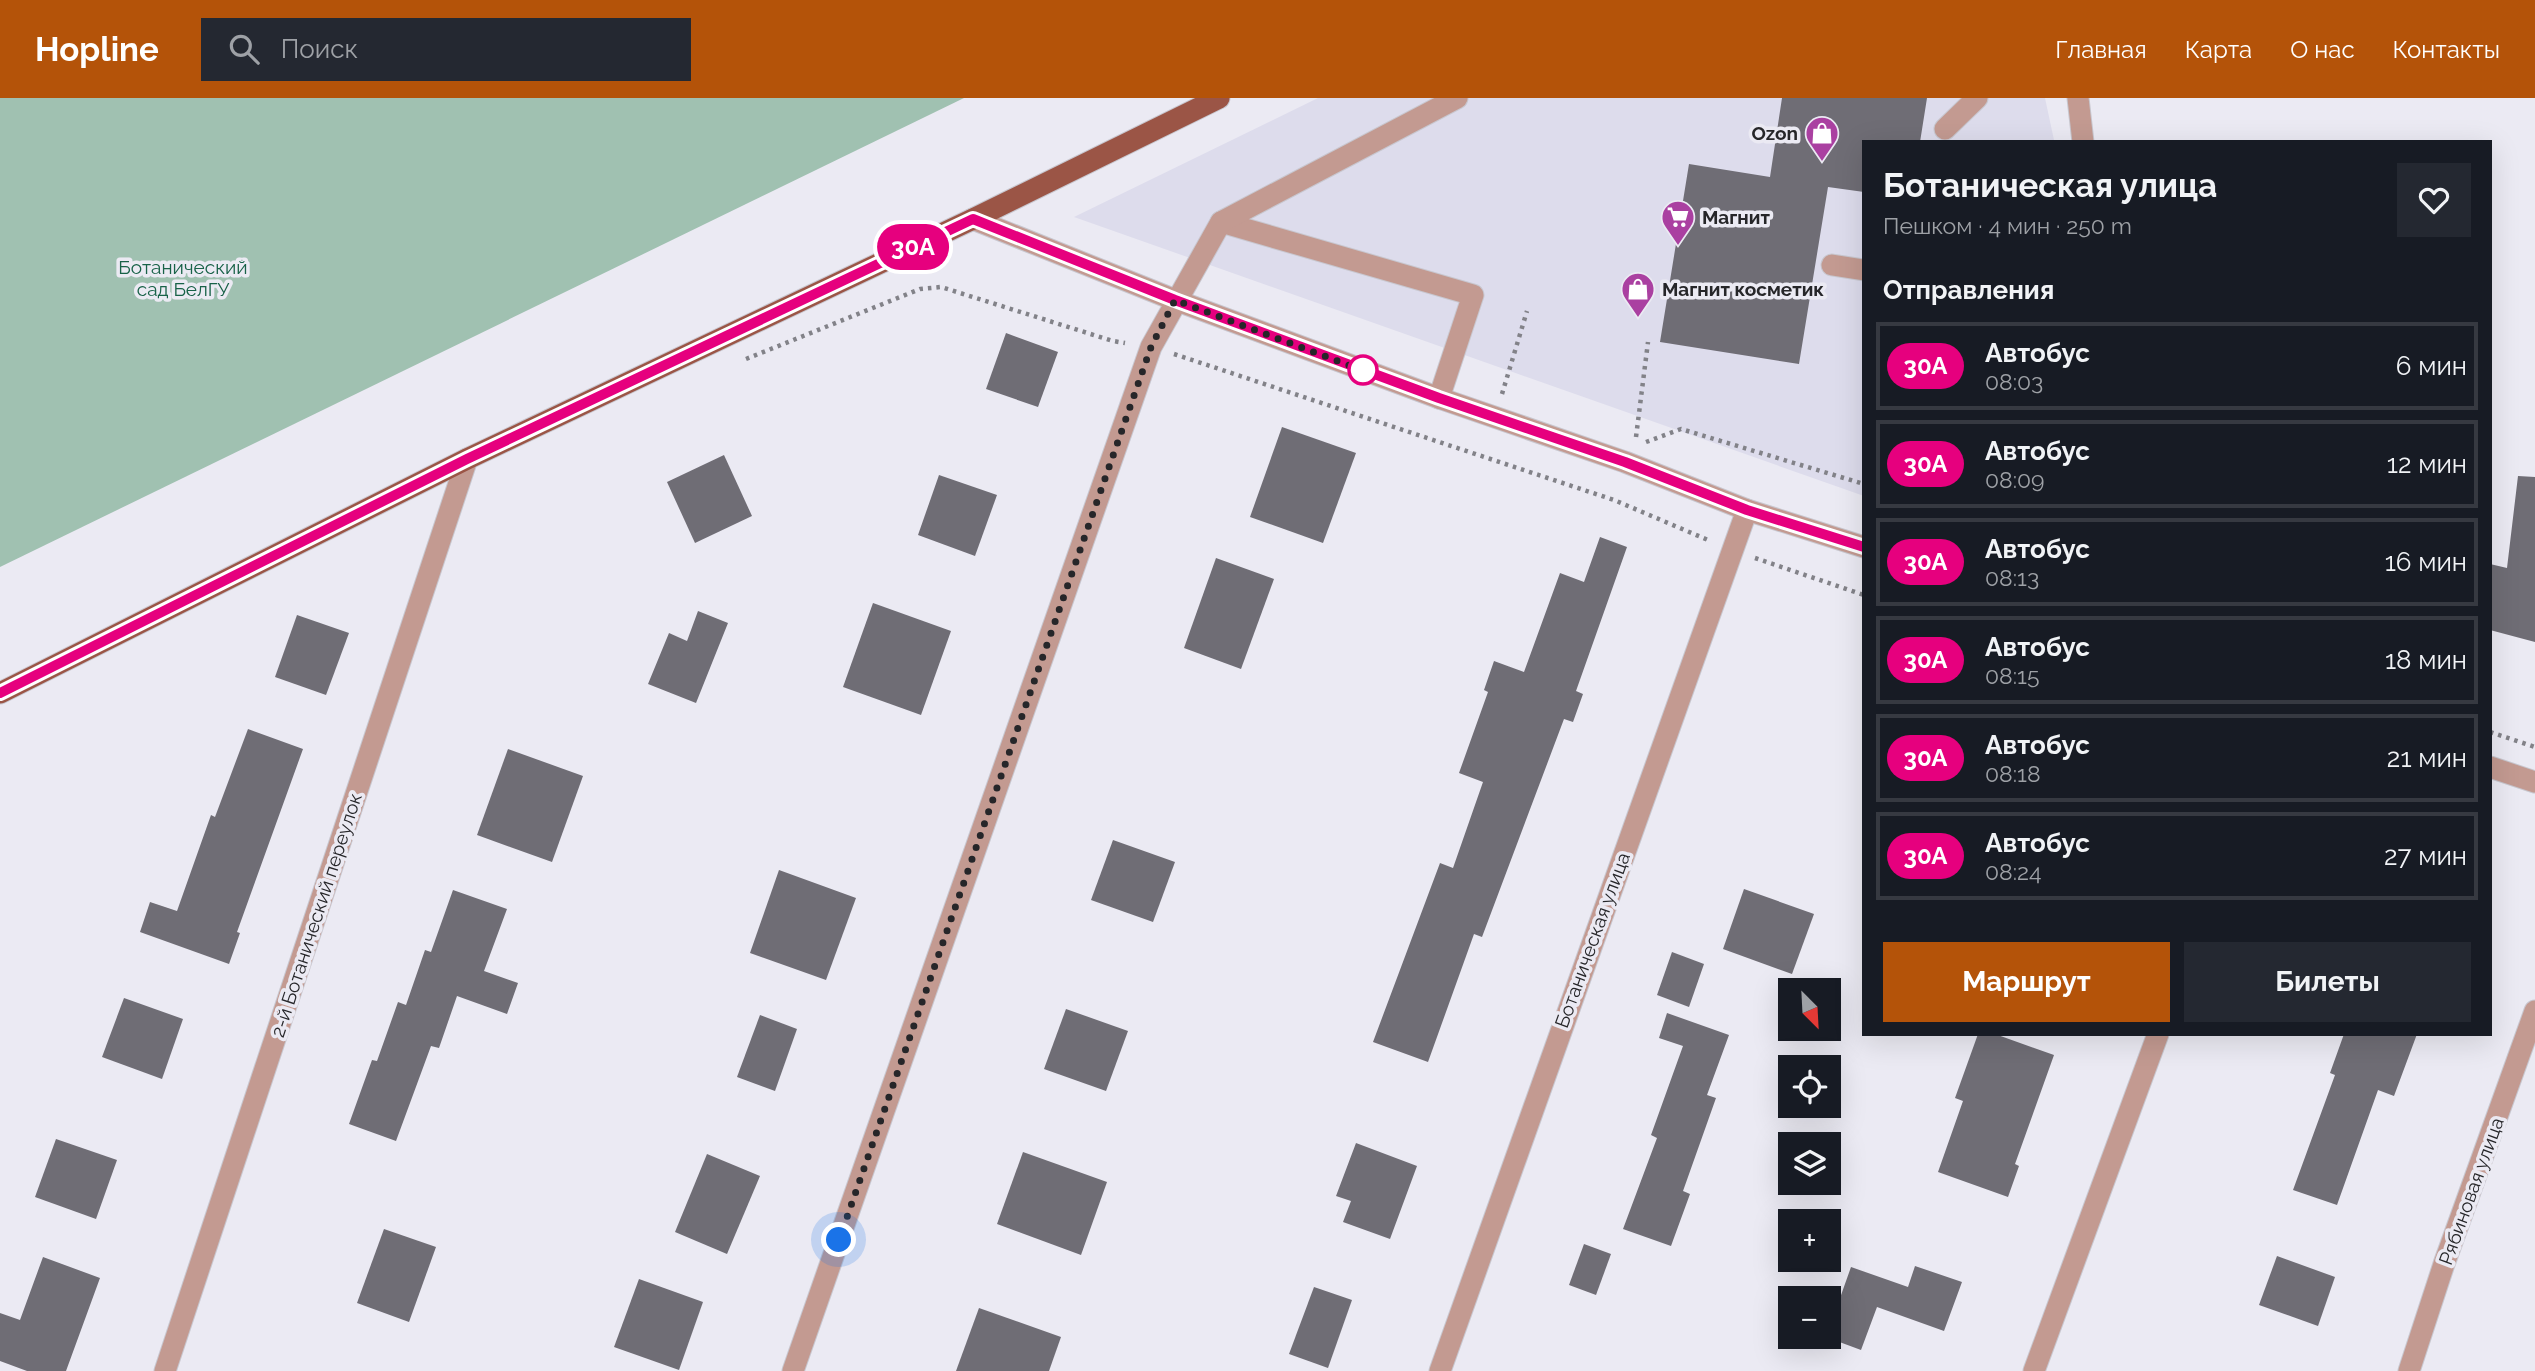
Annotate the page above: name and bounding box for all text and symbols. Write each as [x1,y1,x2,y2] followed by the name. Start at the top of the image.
[201,18,691,81] search box
[35,30,159,69] text: Hopline
[225,30,263,68] icon: search
[281,34,358,64] text: Поиск
[2055,35,2147,64] text: Главная
[2185,35,2252,64] text: Карта
[2290,35,2355,64] text: О нас
[2393,35,2500,64] text: Контакты
[1803,114,1841,163] shop icon: Ozon
[1751,122,1798,144] place label: Ozon
[2397,163,2471,237] button: heart
[1883,166,2217,205] text: Ботаническая улица
[1659,198,1697,247] supermarket icon: Магнит
[1702,206,1770,228] place label: Магнит
[1883,212,2132,239] text: Пешком · 4 мин · 250 m
[873,224,953,270] line badge: 30А
[891,232,935,261] text: 30А
[118,256,248,300] park label: Ботанический сад БелГУ
[1619,270,1657,319] shop icon: Магнит косметик
[1883,275,2054,305] text: Отправления
[1662,278,1824,300] place label: Магнит косметик
[1985,338,2090,368] text: Автобус
[1904,351,1947,380] text: 30А
[2396,351,2467,381] text: 6 мин
[1348,355,1378,385] unlabelled marker
[1985,368,2043,395] text: 08:03
[1985,436,2090,466] text: Автобус
[1904,449,1947,478] text: 30А
[2387,449,2467,479] text: 12 мин
[1985,466,2045,493] text: 08:09
[1985,534,2090,564] text: Автобус
[1904,547,1947,576] text: 30А
[2385,547,2467,577] text: 16 мин
[1985,564,2039,591] text: 08:13
[1985,632,2090,662] text: Автобус
[1904,645,1947,674] text: 30А
[2385,645,2467,675] text: 18 мин
[1985,662,2039,689] text: 08:15
[1985,730,2090,760] text: Автобус
[1904,743,1947,772] text: 30А
[2387,743,2467,773] text: 21 мин
[1985,760,2041,787] text: 08:18
[266,790,366,1040] street label: 2-й Ботанический переулок
[1985,828,2090,858] text: Автобус
[1904,841,1947,870] text: 30А
[2384,841,2467,871] text: 27 мин
[1550,849,1634,1031] street label: Ботаническая улица
[1985,858,2042,885] text: 08:24
[1883,942,2170,1022] button: Маршрут
[2184,942,2471,1022] button: Билеты
[1778,978,1841,1041] north arrow
[1778,978,1841,1349] map controls
[1778,1055,1841,1118] button: locate
[2434,1114,2508,1268] street label: Рябиновая улица
[1778,1132,1841,1195] button: layers
[1778,1209,1841,1272] button: +
[821,1222,856,1257] your location
[1778,1286,1841,1349] button: −

